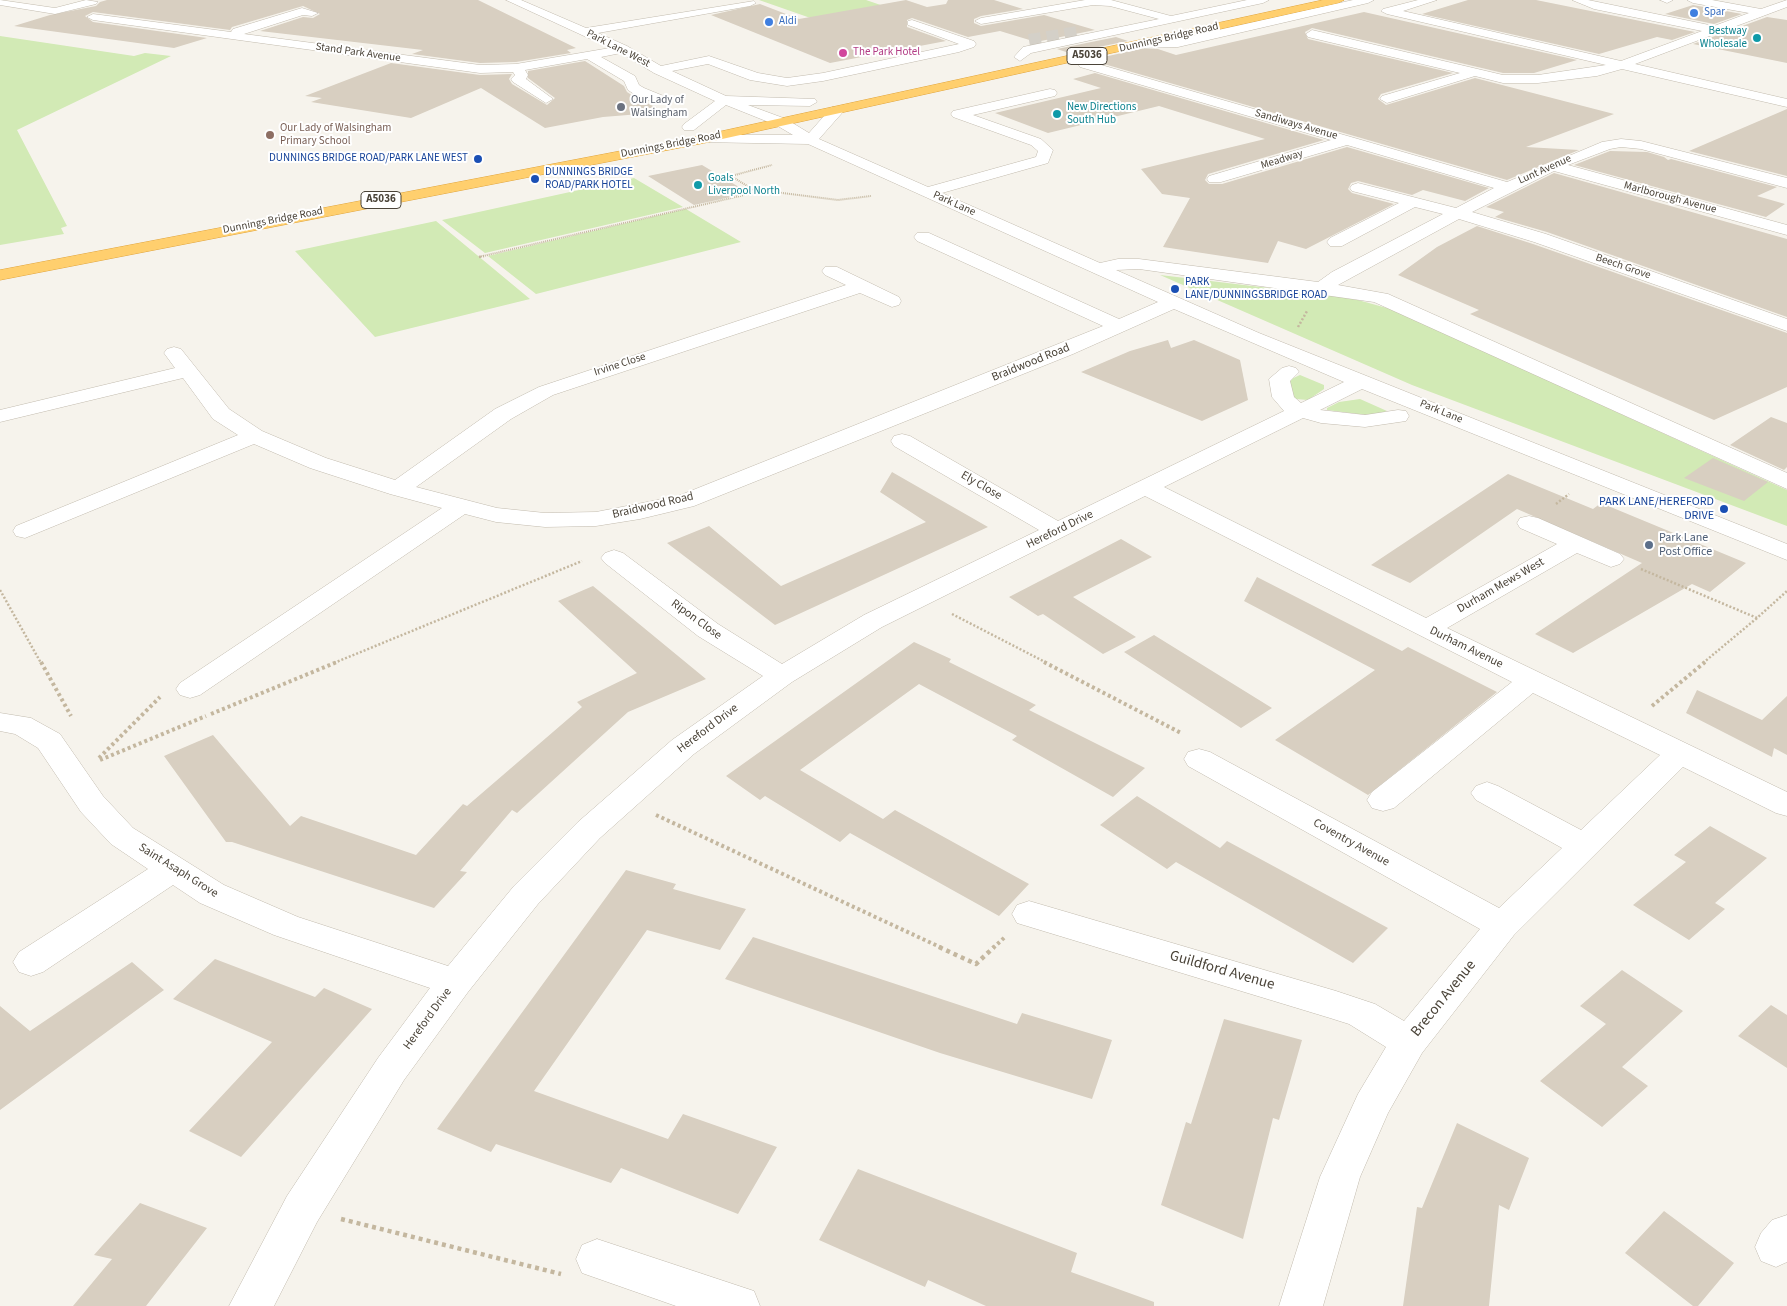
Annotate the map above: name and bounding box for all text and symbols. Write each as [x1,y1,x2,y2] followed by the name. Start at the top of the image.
[1704,6,1725,20] place label: Spar
[1688,7,1700,19] marker: Spar
[779,15,797,29] place label: Aldi
[763,16,775,28] marker: Aldi
[1118,20,1220,56] street label: Dunnings Bridge Road
[1700,25,1747,51] place label: Bestway Wholesale
[584,27,652,71] street label: Park Lane West
[1751,32,1763,44] marker: Bestway Wholesale
[315,41,401,65] street label: Stand Park Avenue
[853,46,920,60] place label: The Park Hotel
[837,47,849,59] marker: The Park Hotel
[1067,48,1107,64] road number: A5036
[631,94,687,120] place label: Our Lady of Walsingham
[615,101,627,113] marker: Our Lady of Walsingham
[1067,101,1136,127] place label: New Directions South Hub
[1253,107,1339,143] street label: Sandiways Avenue
[1051,108,1063,120] marker: New Directions South Hub
[280,122,391,148] place label: Our Lady of Walsingham Primary School
[264,129,276,141] marker: Our Lady of Walsingham Primary School
[620,129,722,161] street label: Dunnings Bridge Road
[1259,147,1305,173] street label: Meadway
[269,152,468,166] place label: DUNNINGS BRIDGE ROAD/PARK LANE WEST
[1516,152,1574,188] street label: Lunt Avenue
[472,153,484,165] marker: DUNNINGS BRIDGE ROAD/PARK LANE WEST
[545,166,633,192] place label: DUNNINGS BRIDGE ROAD/PARK HOTEL
[708,172,780,198] place label: Goals Liverpool North
[529,173,541,185] marker: DUNNINGS BRIDGE ROAD/PARK HOTEL
[692,179,704,191] marker: Goals Liverpool North
[1622,179,1718,217] street label: Marlborough Avenue
[931,189,977,219] street label: Park Lane
[361,192,401,208] road number: A5036
[222,205,324,237] street label: Dunnings Bridge Road
[1594,251,1652,283] street label: Beech Grove
[1185,276,1327,302] place label: PARK LANE/DUNNINGSBRIDGE ROAD
[1169,283,1181,295] marker: PARK LANE/DUNNINGSBRIDGE ROAD
[990,341,1072,385] street label: Braidwood Road
[592,350,648,380] street label: Irvine Close
[1418,397,1464,427] street label: Park Lane
[958,469,1004,503] street label: Ely Close
[611,490,695,522] street label: Braidwood Road
[1599,495,1714,523] place label: PARK LANE/HEREFORD DRIVE
[1718,503,1730,515] marker: PARK LANE/HEREFORD DRIVE
[1024,508,1096,552] street label: Hereford Drive
[1659,531,1712,559] place label: Park Lane Post Office
[1643,539,1655,551] marker: Park Lane Post Office
[1455,555,1547,617] street label: Durham Mews West
[668,597,724,643] street label: Ripon Close
[1427,624,1505,672] street label: Durham Avenue
[675,701,741,757] street label: Hereford Drive
[1310,816,1392,870] street label: Coventry Avenue
[135,841,221,901] street label: Saint Asaph Grove
[1168,947,1276,995] street label: Guildford Avenue
[1408,957,1480,1041] street label: Brecon Avenue
[401,985,455,1053] street label: Hereford Drive

